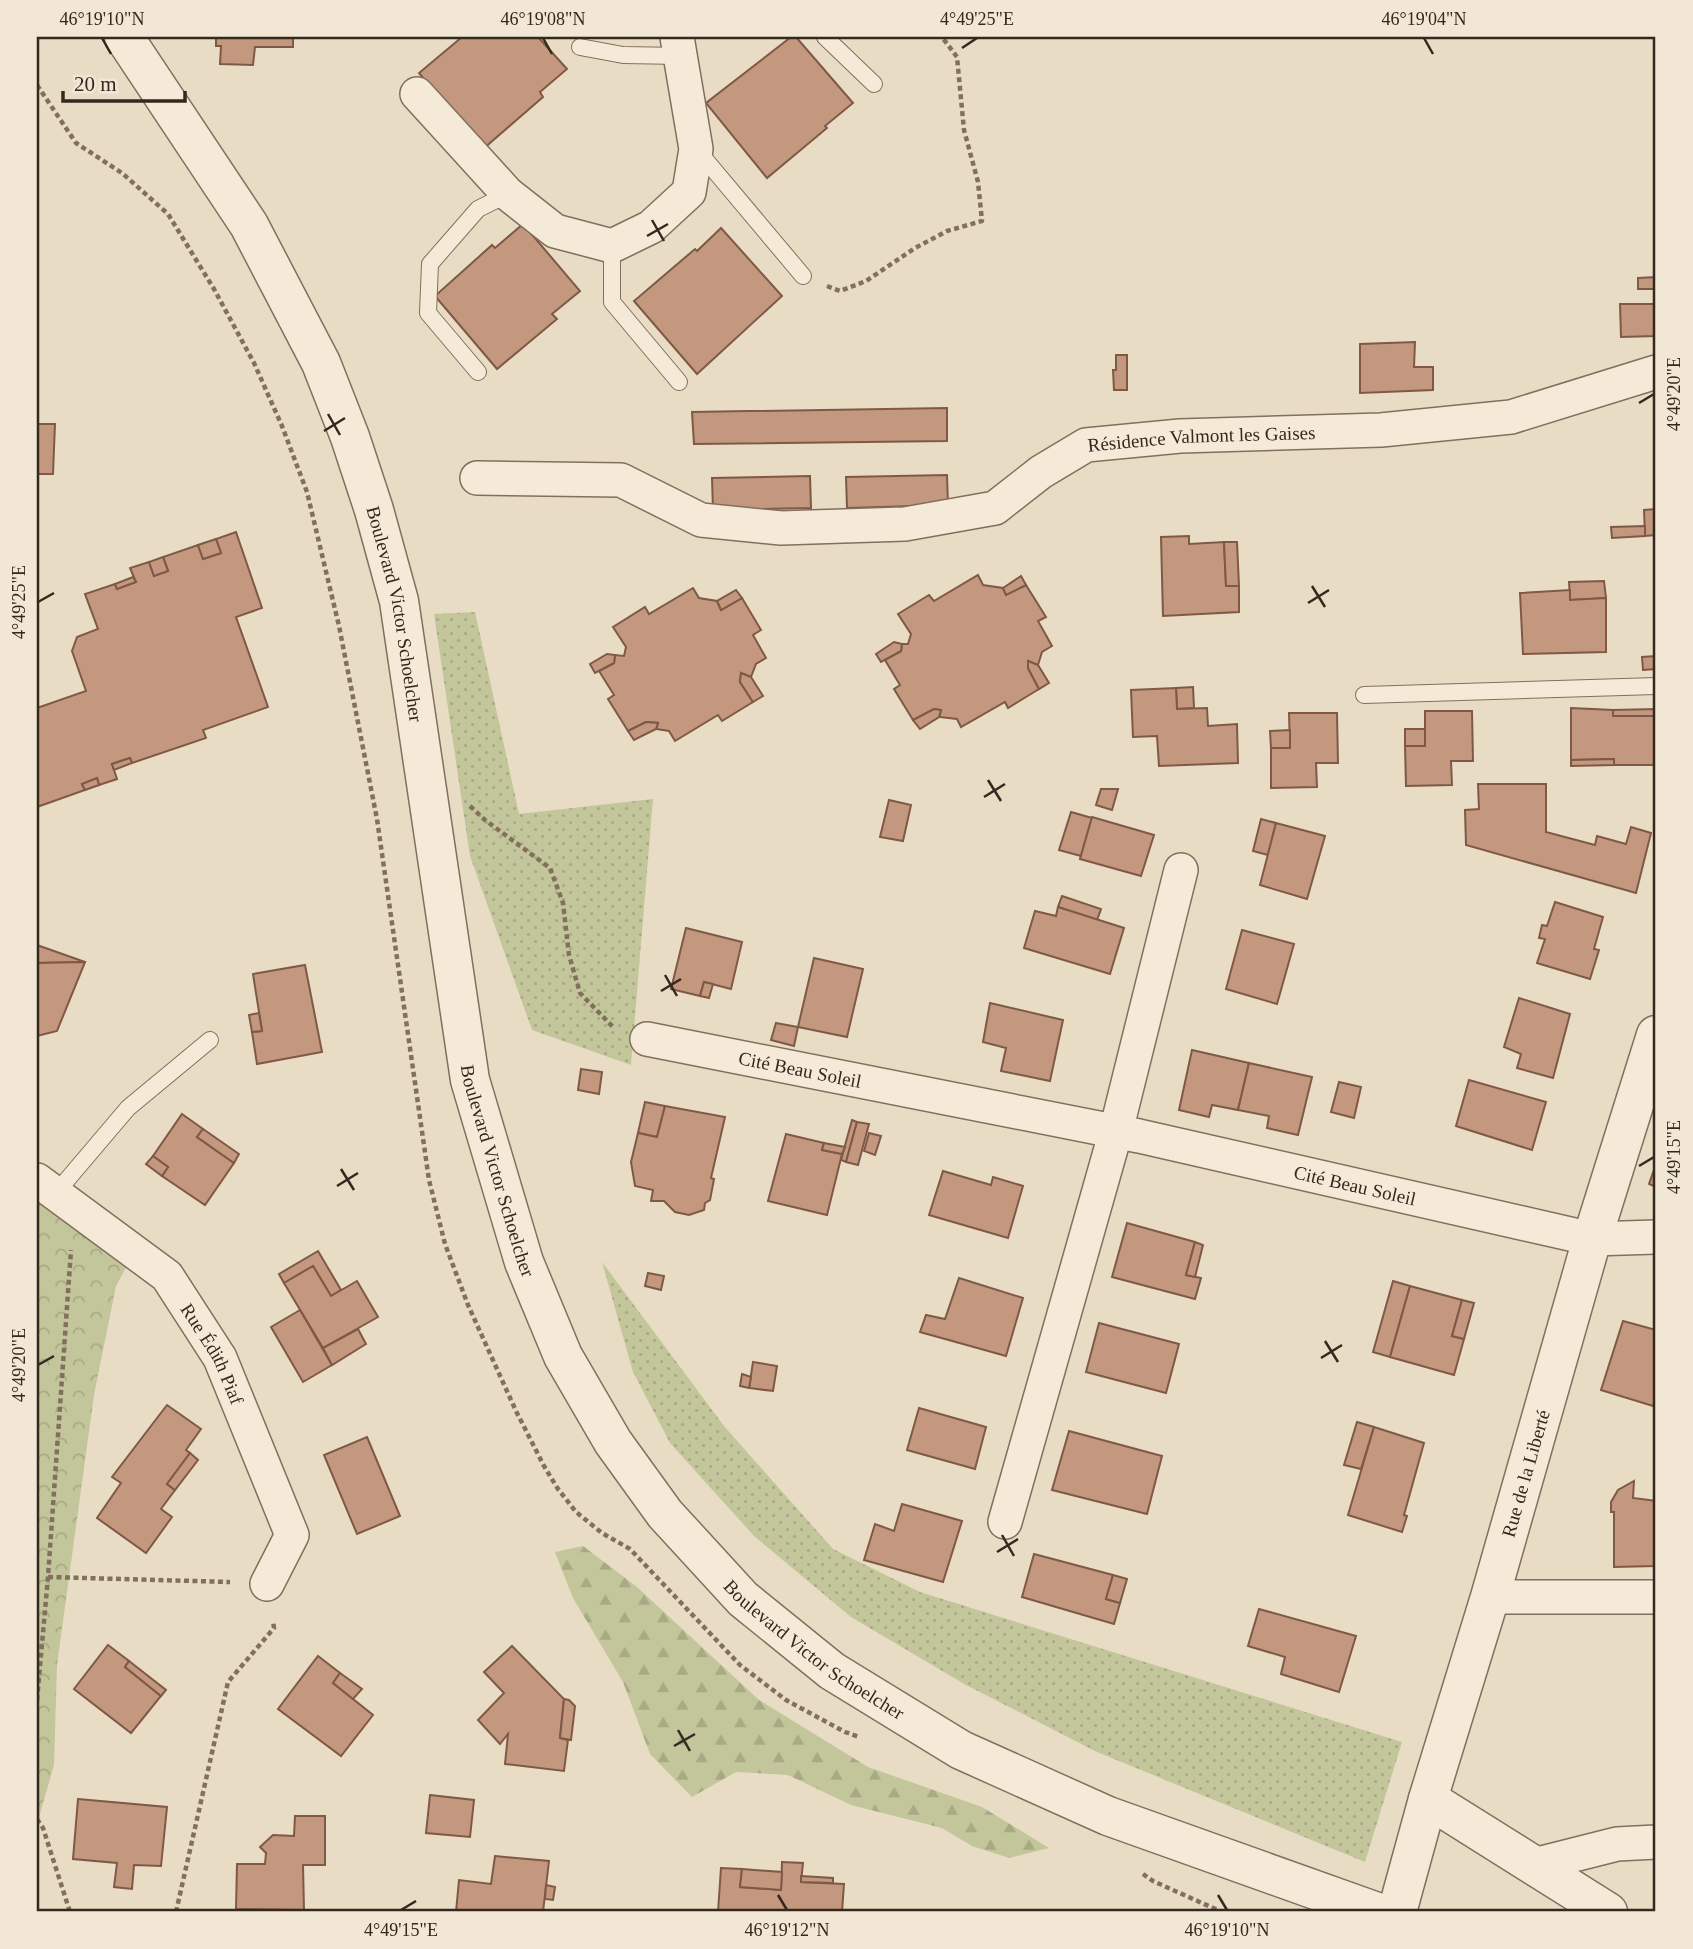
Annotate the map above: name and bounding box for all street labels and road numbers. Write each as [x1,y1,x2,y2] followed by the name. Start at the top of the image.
[1087,422,1316,456] street label: Résidence Valmont les Gaises
[362,504,427,724] street label: Boulevard Victor Schoelcher
[737,1047,863,1092] street label: Cité Beau Soleil
[457,1063,539,1281] street label: Boulevard Victor Schoelcher
[1292,1162,1418,1210] street label: Cité Beau Soleil
[176,1299,248,1408] street label: Rue Édith Piaf
[1498,1407,1554,1540] street label: Rue de la Liberté
[720,1576,909,1724] street label: Boulevard Victor Schoelcher

